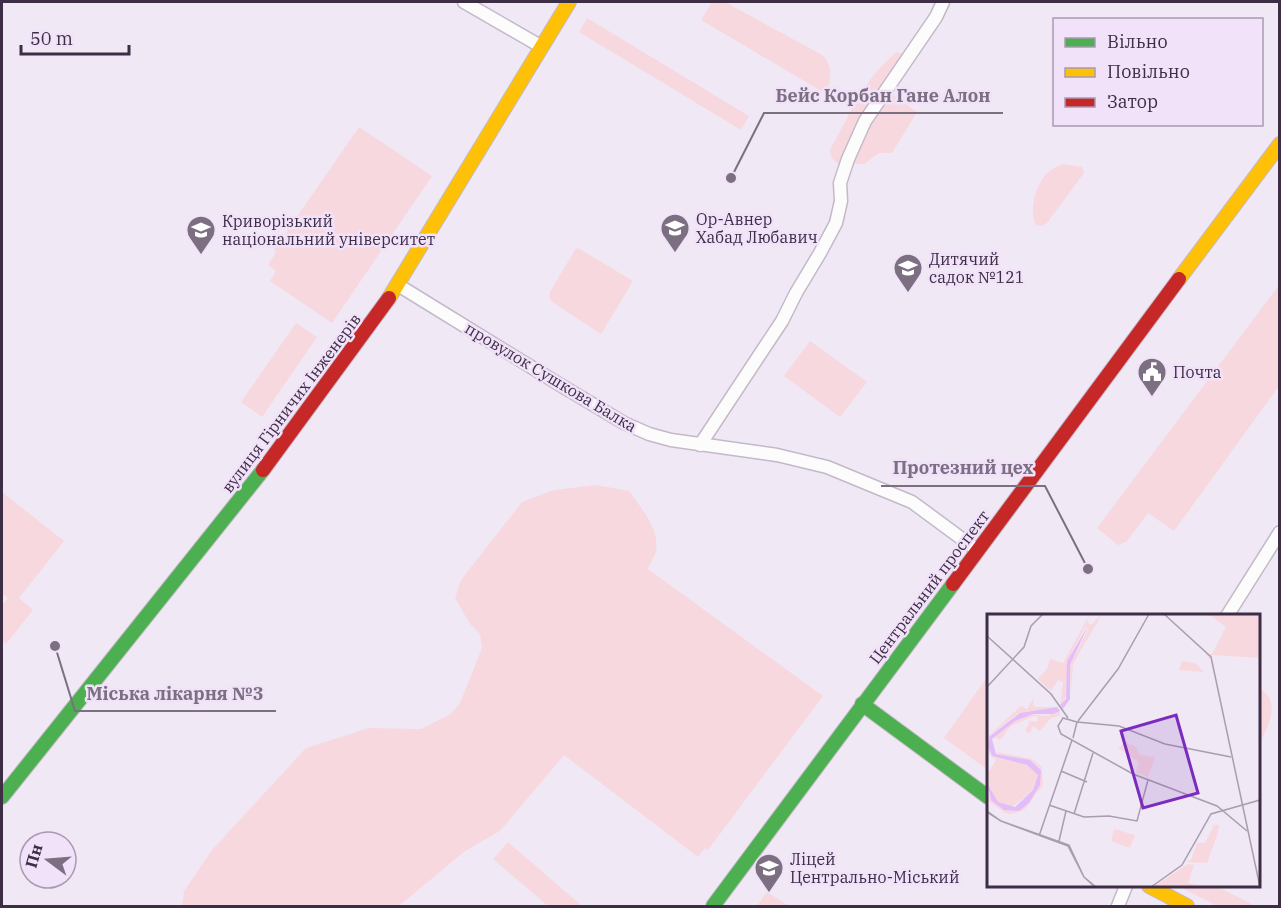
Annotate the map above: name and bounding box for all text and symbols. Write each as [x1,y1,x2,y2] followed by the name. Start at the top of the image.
[21,18,129,56] scale bar
[1053,18,1263,126] legend
[30,27,73,50] text: 50 m
[1107,30,1168,53] text: Вільно
[1107,60,1190,83] text: Повільно
[764,77,1003,113] callout: Бейс Корбан Гане Алон
[776,84,990,107] text: Бейс Корбан Гане Алон
[1107,90,1158,113] text: Затор
[696,209,818,247] place label: Ор-Авнер Хабад Любавич
[222,211,435,249] place label: Криворізький національний університет
[659,212,691,254] school or university icon: Ор-Авнер Хабад Любавич
[185,214,217,256] school or university icon: Криворізький національний університет
[929,249,1024,287] place label: Дитячий садок №121
[892,252,924,294] school or university icon: Дитячий садок №121
[217,310,365,496] street label: вулиця Гірничих Інженерів
[462,318,641,436] street label: провулок Сушкова Балка
[1136,356,1168,398] public building icon: Почта
[1173,362,1222,382] place label: Почта
[881,450,1045,486] callout: Протезний цех
[893,456,1034,479] text: Протезний цех
[865,506,993,668] street label: Центральний проспект
[987,614,1260,887] inset map
[75,675,276,711] callout: Міська лікарня №3
[86,682,264,705] text: Міська лікарня №3
[18,830,78,890] north arrow
[21,842,47,870] text: Пн
[790,849,959,887] place label: Ліцей Центрально-Міський
[753,852,785,894] school or university icon: Ліцей Центрально-Міський

